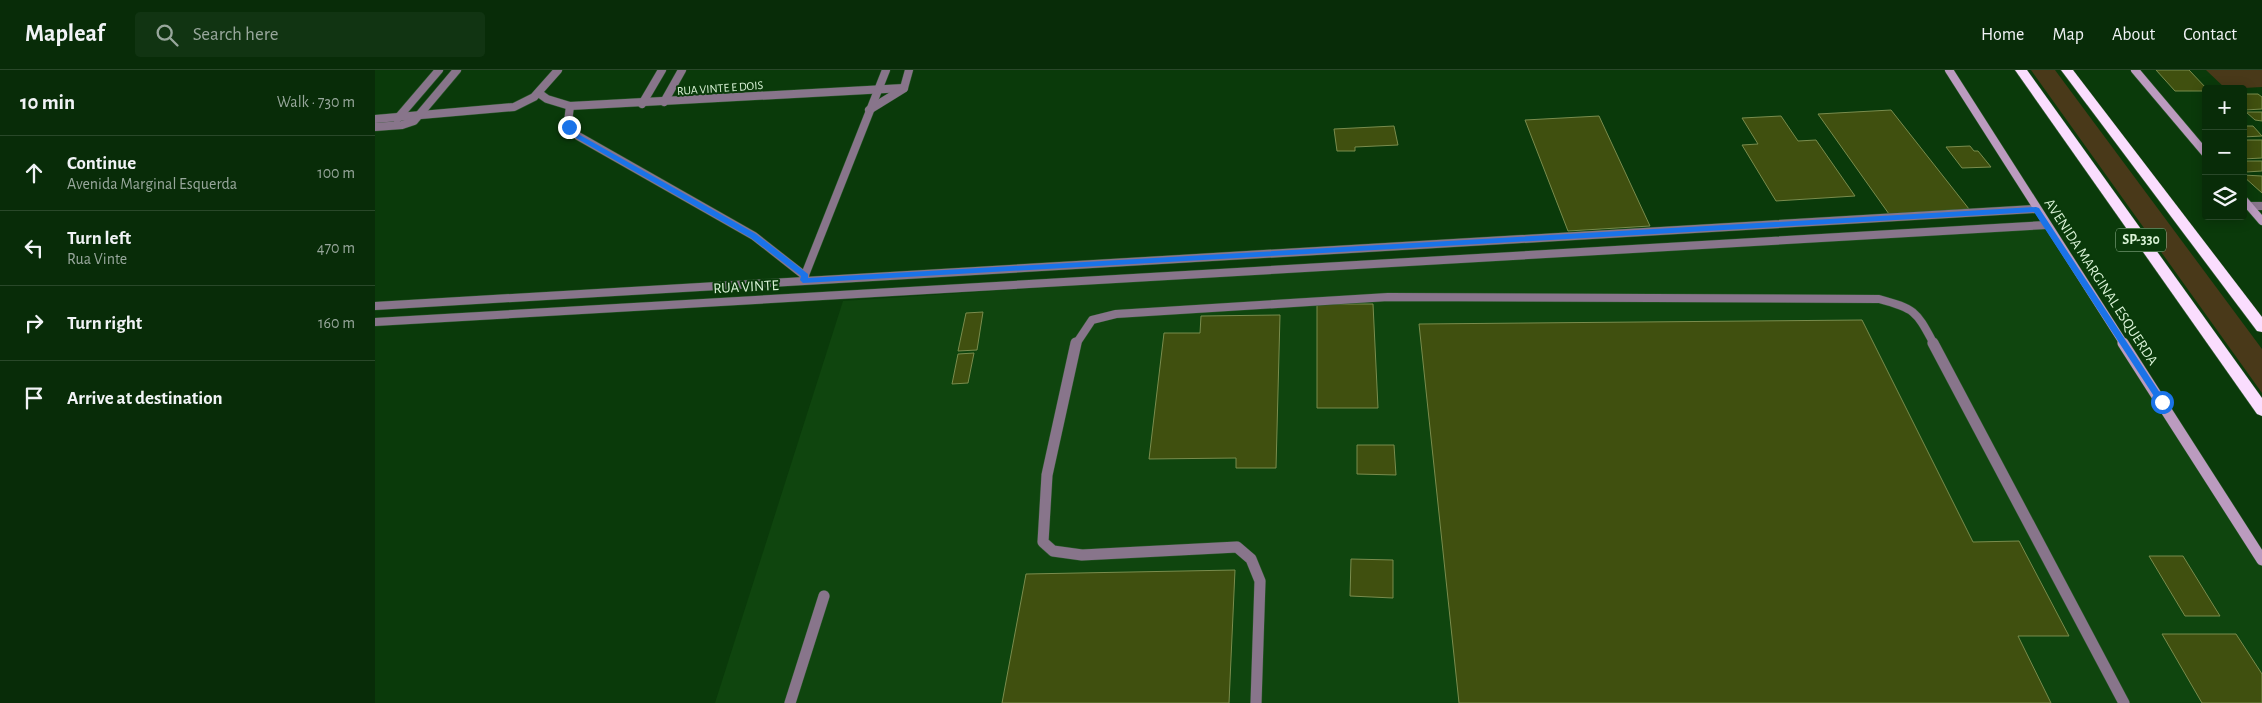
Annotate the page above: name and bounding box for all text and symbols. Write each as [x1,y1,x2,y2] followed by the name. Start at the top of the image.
[135,12,485,57] search box
[153,21,181,49] icon: search
[25,22,105,46] text: Mapleaf
[193,25,279,44] text: Search here
[1981,26,2024,44] text: Home
[2052,26,2084,44] text: Map
[2112,26,2155,44] text: About
[2183,26,2237,44] text: Contact
[677,79,764,97] street label: RUA VINTE E DOIS
[2202,85,2247,220] map controls
[2202,85,2247,130] button: +
[20,92,75,113] text: 10 min
[277,94,355,110] text: Walk · 730 m
[558,116,581,139] route end
[2202,130,2247,175] button: −
[67,154,136,173] text: Continue
[20,159,48,187] icon: ahead
[317,165,355,181] text: 100 m
[2202,175,2247,220] button: layers
[67,176,237,192] text: Avenida Marginal Esquerda
[2042,196,2161,368] street label: AVENIDA MARGINAL ESQUERDA
[2116,228,2166,252] road number: SP-330
[67,229,131,248] text: Turn left
[20,234,48,262] icon: left
[317,240,355,256] text: 470 m
[67,251,127,267] text: Rua Vinte
[713,278,779,296] street label: RUA VINTE
[20,309,48,337] icon: right
[67,314,142,333] text: Turn right
[318,315,355,331] text: 160 m
[20,384,48,412] icon: arrive
[67,389,223,408] text: Arrive at destination
[2151,391,2174,414] route start

